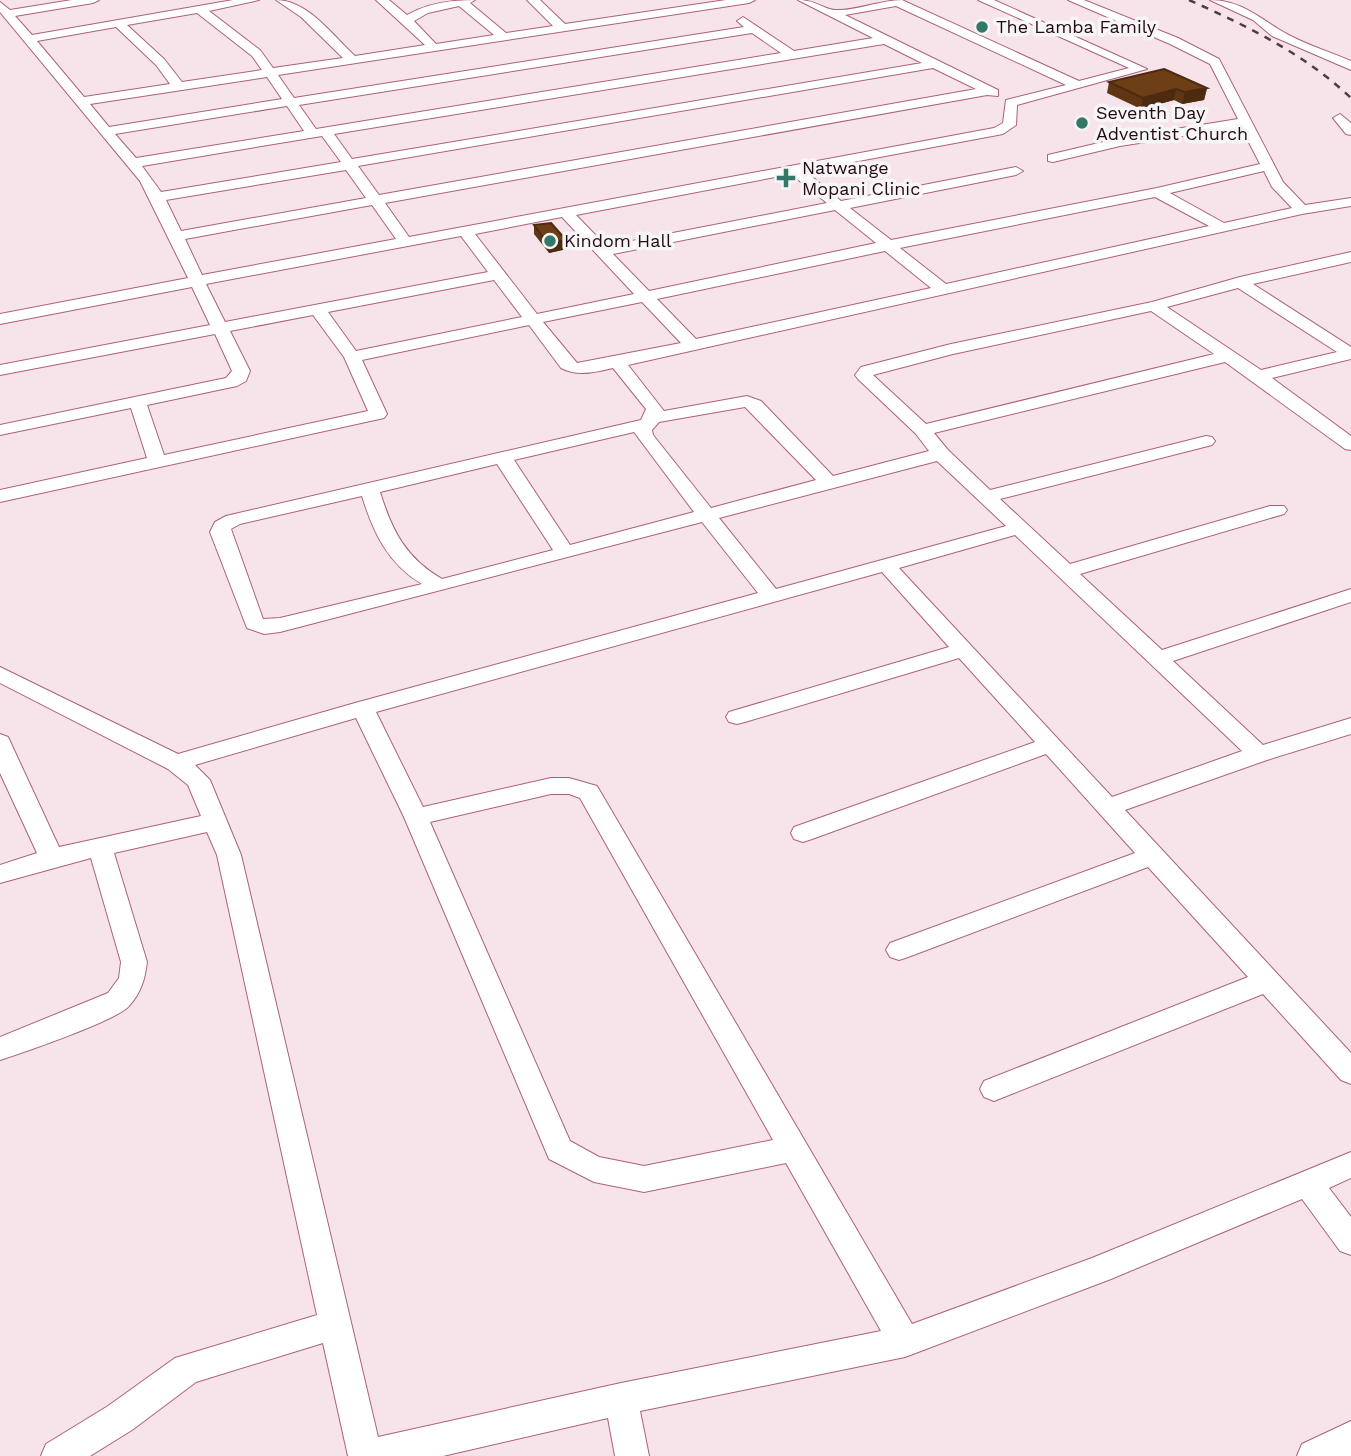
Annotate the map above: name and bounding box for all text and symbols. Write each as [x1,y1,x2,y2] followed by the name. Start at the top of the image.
[996,16,1157,37] place label: The Lamba Family
[974,19,990,35] marker: The Lamba Family
[1096,102,1248,144] place label: Seventh Day Adventist Church
[1074,115,1090,131] marker: Seventh Day Adventist Church
[802,157,920,199] place label: Natwange Mopani Clinic
[776,168,796,188] marker: Natwange Mopani Clinic
[564,230,672,251] place label: Kindom Hall
[542,233,558,249] marker: Kindom Hall

